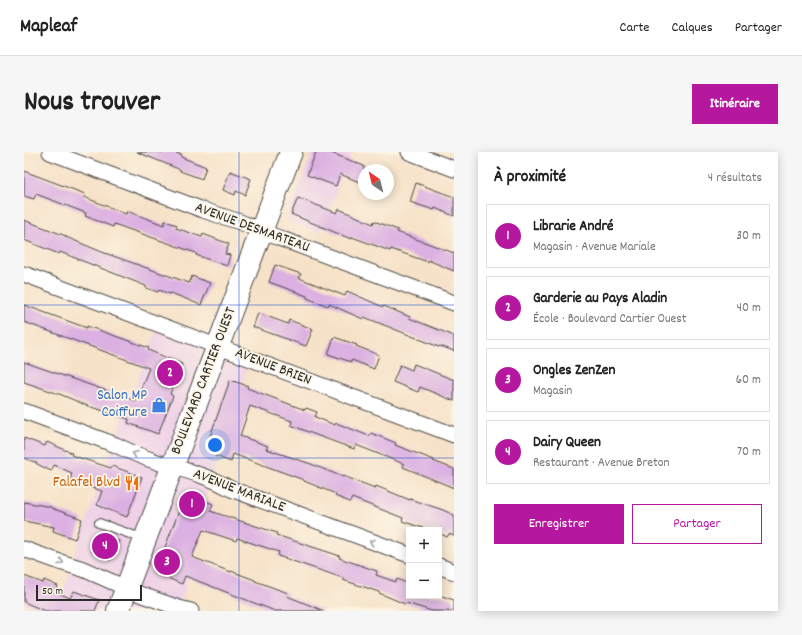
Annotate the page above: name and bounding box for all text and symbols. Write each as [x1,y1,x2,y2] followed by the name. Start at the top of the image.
[20,14,77,41] text: Mapleaf
[620,18,650,38] text: Carte
[672,18,713,38] text: Calques
[735,18,782,38] text: Partager
[24,84,160,124] text: Nous trouver
[692,84,778,124] button: Itinéraire
[358,164,394,200] north arrow
[494,166,566,190] text: À proximité
[708,169,762,188] text: 4 résultats
[191,197,313,259] street label: AVENUE DESMARTEAU
[533,216,614,238] text: Librarie André
[507,227,509,246] text: 1
[736,227,761,246] text: 30 m
[533,238,656,257] text: Magasin · Avenue Mariale
[533,288,667,310] text: Garderie au Pays Aladin
[505,299,511,318] text: 2
[737,299,761,318] text: 40 m
[166,304,242,458] street label: BOULEVARD CARTIER OUEST
[533,310,687,329] text: École · Boulevard Cartier Ouest
[232,342,314,392] street label: AVENUE BRIEN
[157,358,183,388] pin: 2
[533,360,615,382] text: Ongles ZenZen
[505,371,511,390] text: 3
[736,371,761,390] text: 60 m
[533,382,572,401] text: Magasin
[97,385,147,424] place label: Salon MP Coiffure
[150,396,168,414] shop icon: Salon MP Coiffure
[533,432,601,454] text: Dairy Queen
[205,435,225,455] your location
[505,443,511,462] text: 4
[737,443,761,462] text: 70 m
[132,450,139,458] one-way arrow
[533,454,670,473] text: Restaurant · Avenue Breton
[190,463,288,519] street label: AVENUE MARIALE
[53,472,120,494] place label: Falafel Blvd
[123,474,141,492] restaurant icon: Falafel Blvd
[179,489,205,519] pin: 1
[494,504,624,544] button: Enregistrer
[632,504,762,544] button: Partager
[406,527,442,599] map controls
[406,527,442,563] button: +
[92,531,118,561] pin: 4
[369,538,376,546] one-way arrow
[154,547,180,577] pin: 3
[57,557,64,566] one-way arrow
[406,563,442,599] button: −
[36,583,142,602] scale bar
[42,584,63,600] text: 50 m

